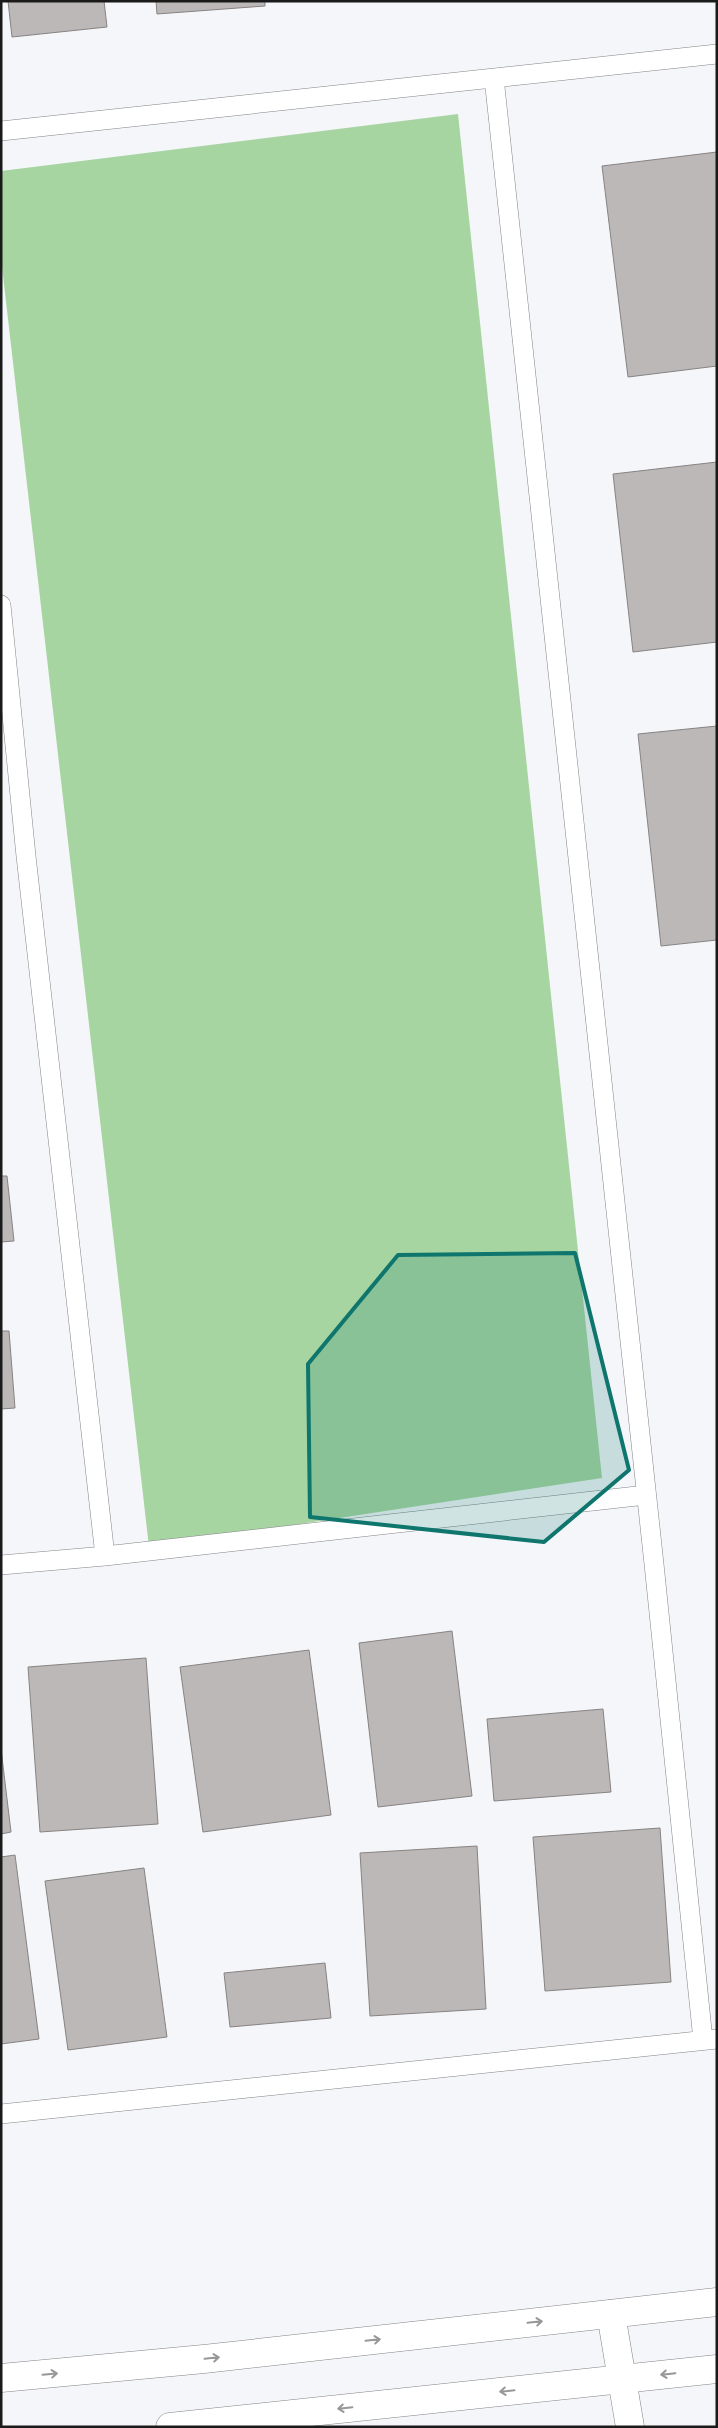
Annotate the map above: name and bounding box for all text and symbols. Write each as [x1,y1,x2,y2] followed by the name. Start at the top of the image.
[526,2317,542,2327] one-way arrow
[365,2335,381,2345] one-way arrow
[203,2353,219,2363] one-way arrow
[41,2369,57,2378] one-way arrow
[661,2369,677,2379] one-way arrow
[499,2386,515,2396] one-way arrow
[337,2403,353,2413] one-way arrow

